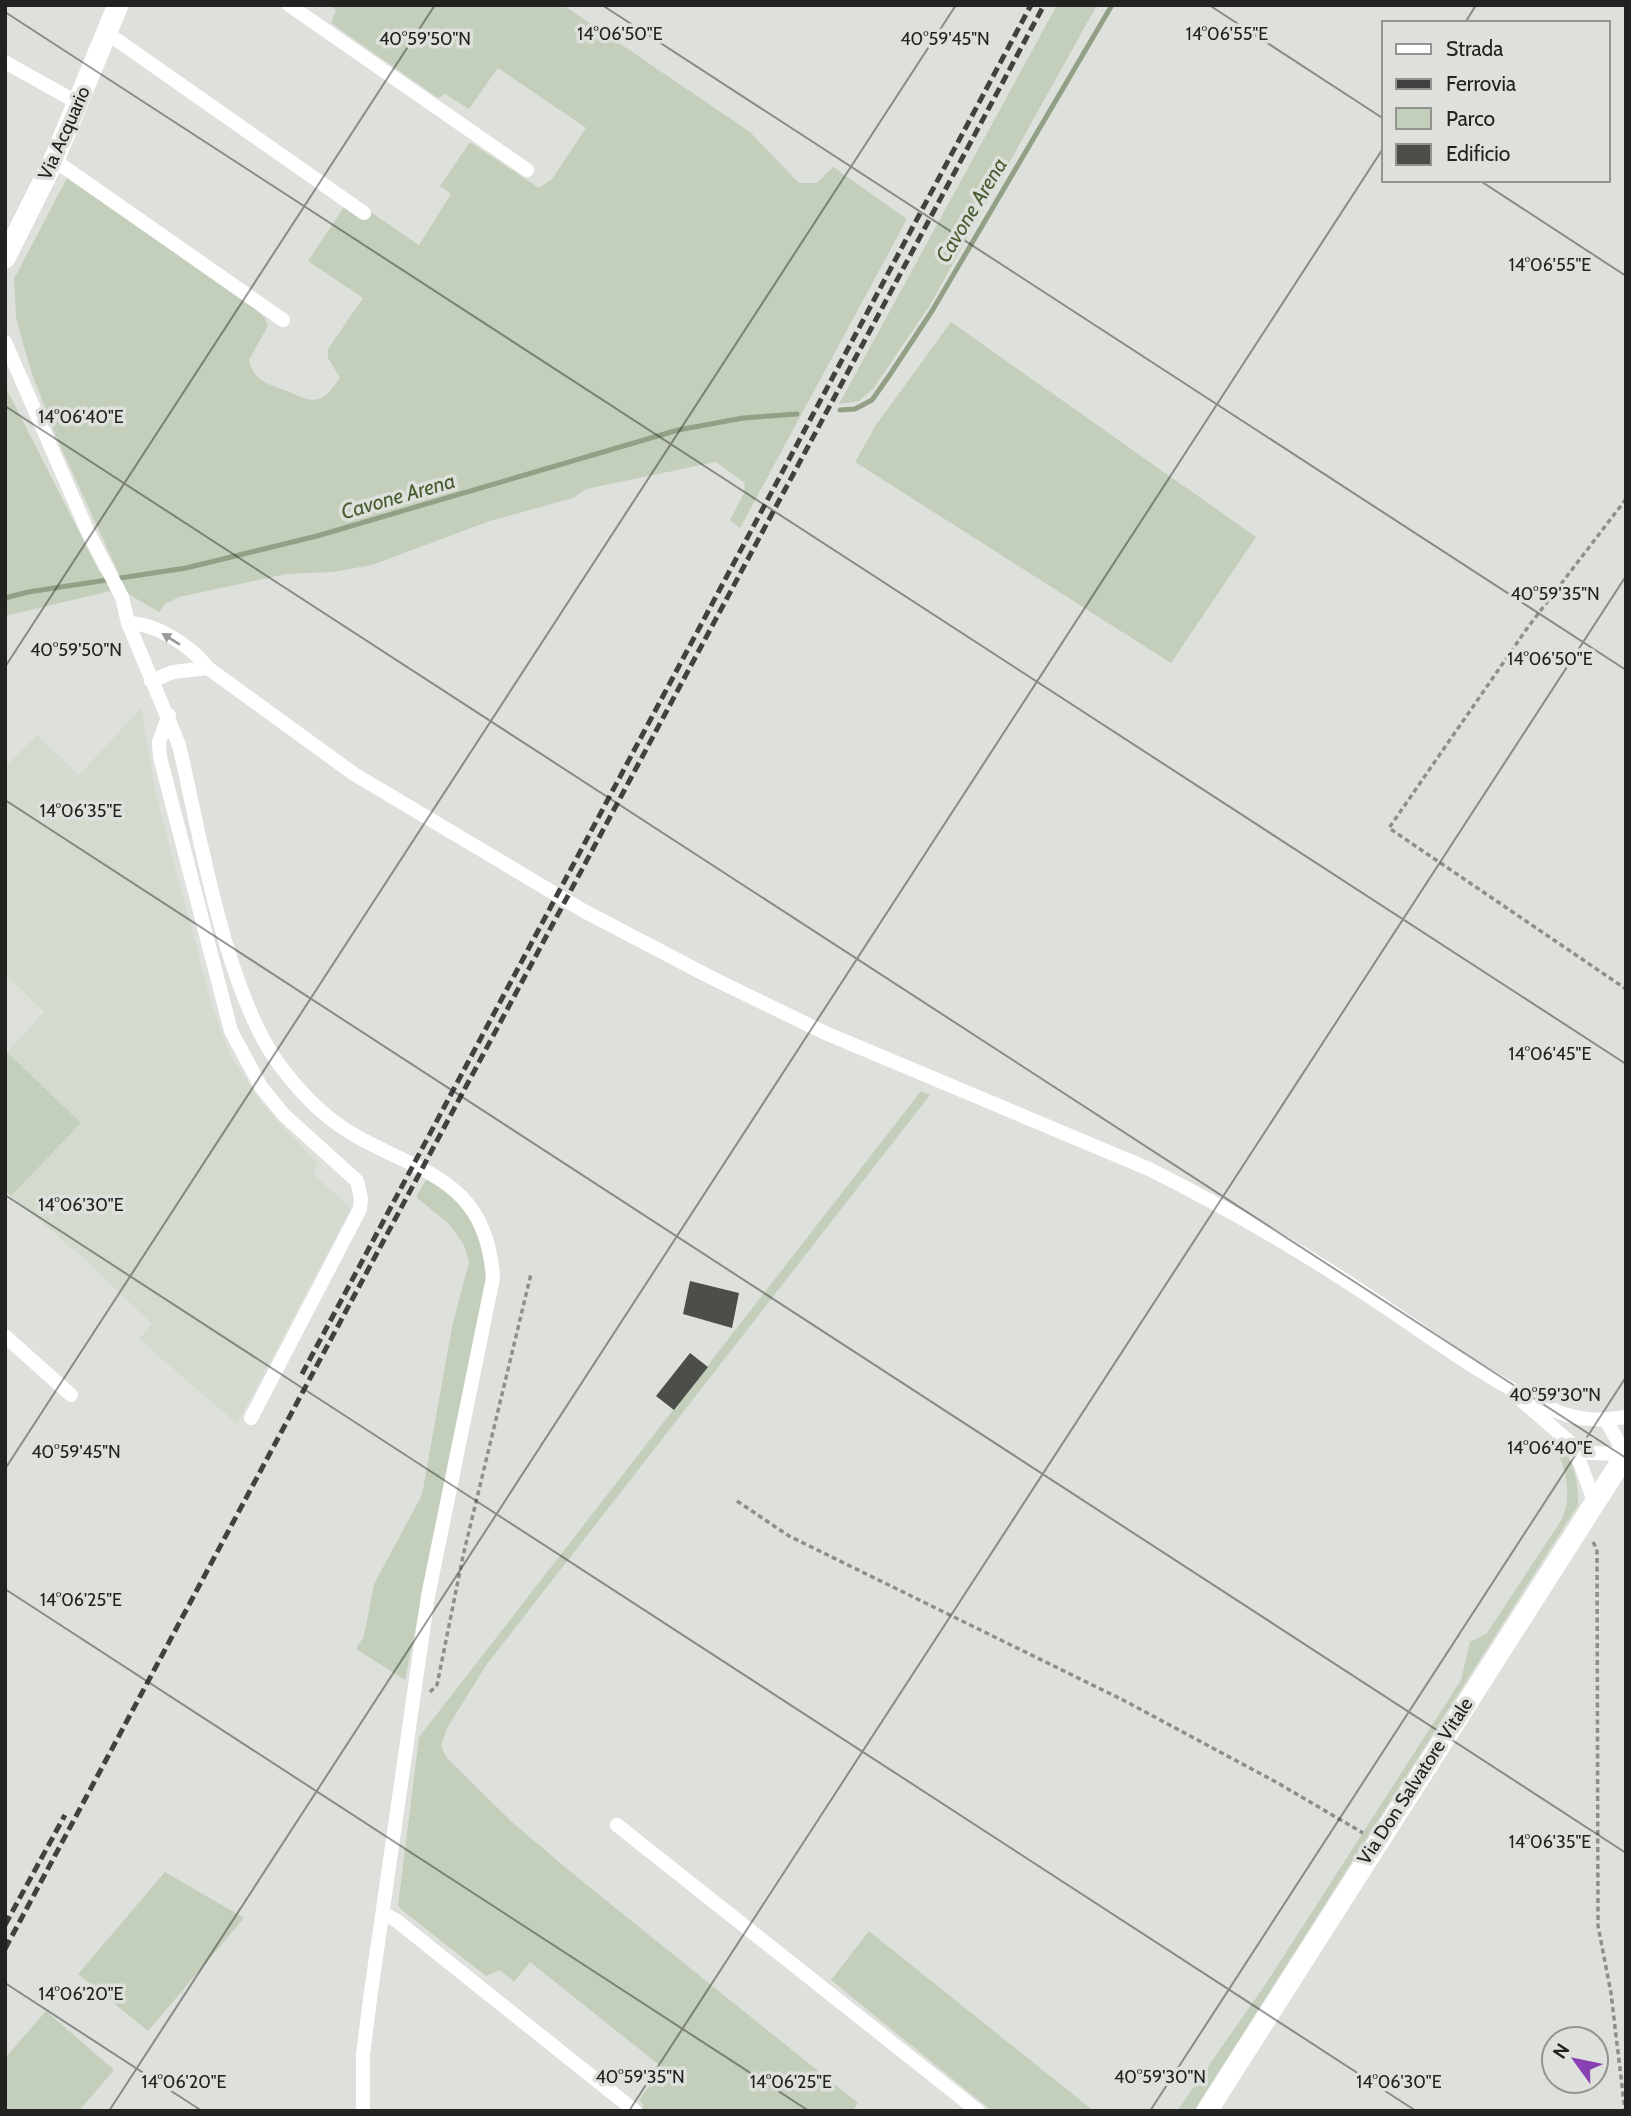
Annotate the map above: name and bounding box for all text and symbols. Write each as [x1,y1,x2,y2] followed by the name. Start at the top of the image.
[1382,21,1610,182] legend
[577,23,663,45] text: 14°06'50"E
[1186,23,1268,45] text: 14°06'55"E
[379,28,471,50] text: 40°59'50"N
[900,28,990,50] text: 40°59'45"N
[1446,36,1503,61] text: Strada
[1446,71,1516,96] text: Ferrovia
[33,83,95,183] street label: Via Acquario
[1446,106,1495,131] text: Parco
[1446,141,1510,166] text: Edificio
[930,153,1012,267] water label: Cavone Arena
[1509,254,1591,276] text: 14°06'55"E
[38,406,124,428] text: 14°06'40"E
[338,468,458,524] water label: Cavone Arena
[1510,583,1600,605] text: 40°59'35"N
[161,633,181,646] one-way arrow
[30,639,122,661] text: 40°59'50"N
[1507,648,1593,670] text: 14°06'50"E
[40,800,122,822] text: 14°06'35"E
[1509,1043,1591,1065] text: 14°06'45"E
[38,1194,124,1216] text: 14°06'30"E
[1509,1384,1601,1406] text: 40°59'30"N
[1507,1437,1593,1459] text: 14°06'40"E
[31,1441,121,1463] text: 40°59'45"N
[40,1589,122,1611] text: 14°06'25"E
[1352,1693,1478,1869] street label: Via Don Salvatore Vitale
[1509,1831,1591,1853] text: 14°06'35"E
[39,1983,124,2005] text: 14°06'20"E
[1540,2025,1610,2095] north arrow
[1548,2039,1574,2063] text: N
[595,2066,685,2088] text: 40°59'35"N
[1114,2066,1206,2088] text: 40°59'30"N
[142,2071,227,2093] text: 14°06'20"E
[750,2071,832,2093] text: 14°06'25"E
[1356,2071,1442,2093] text: 14°06'30"E

